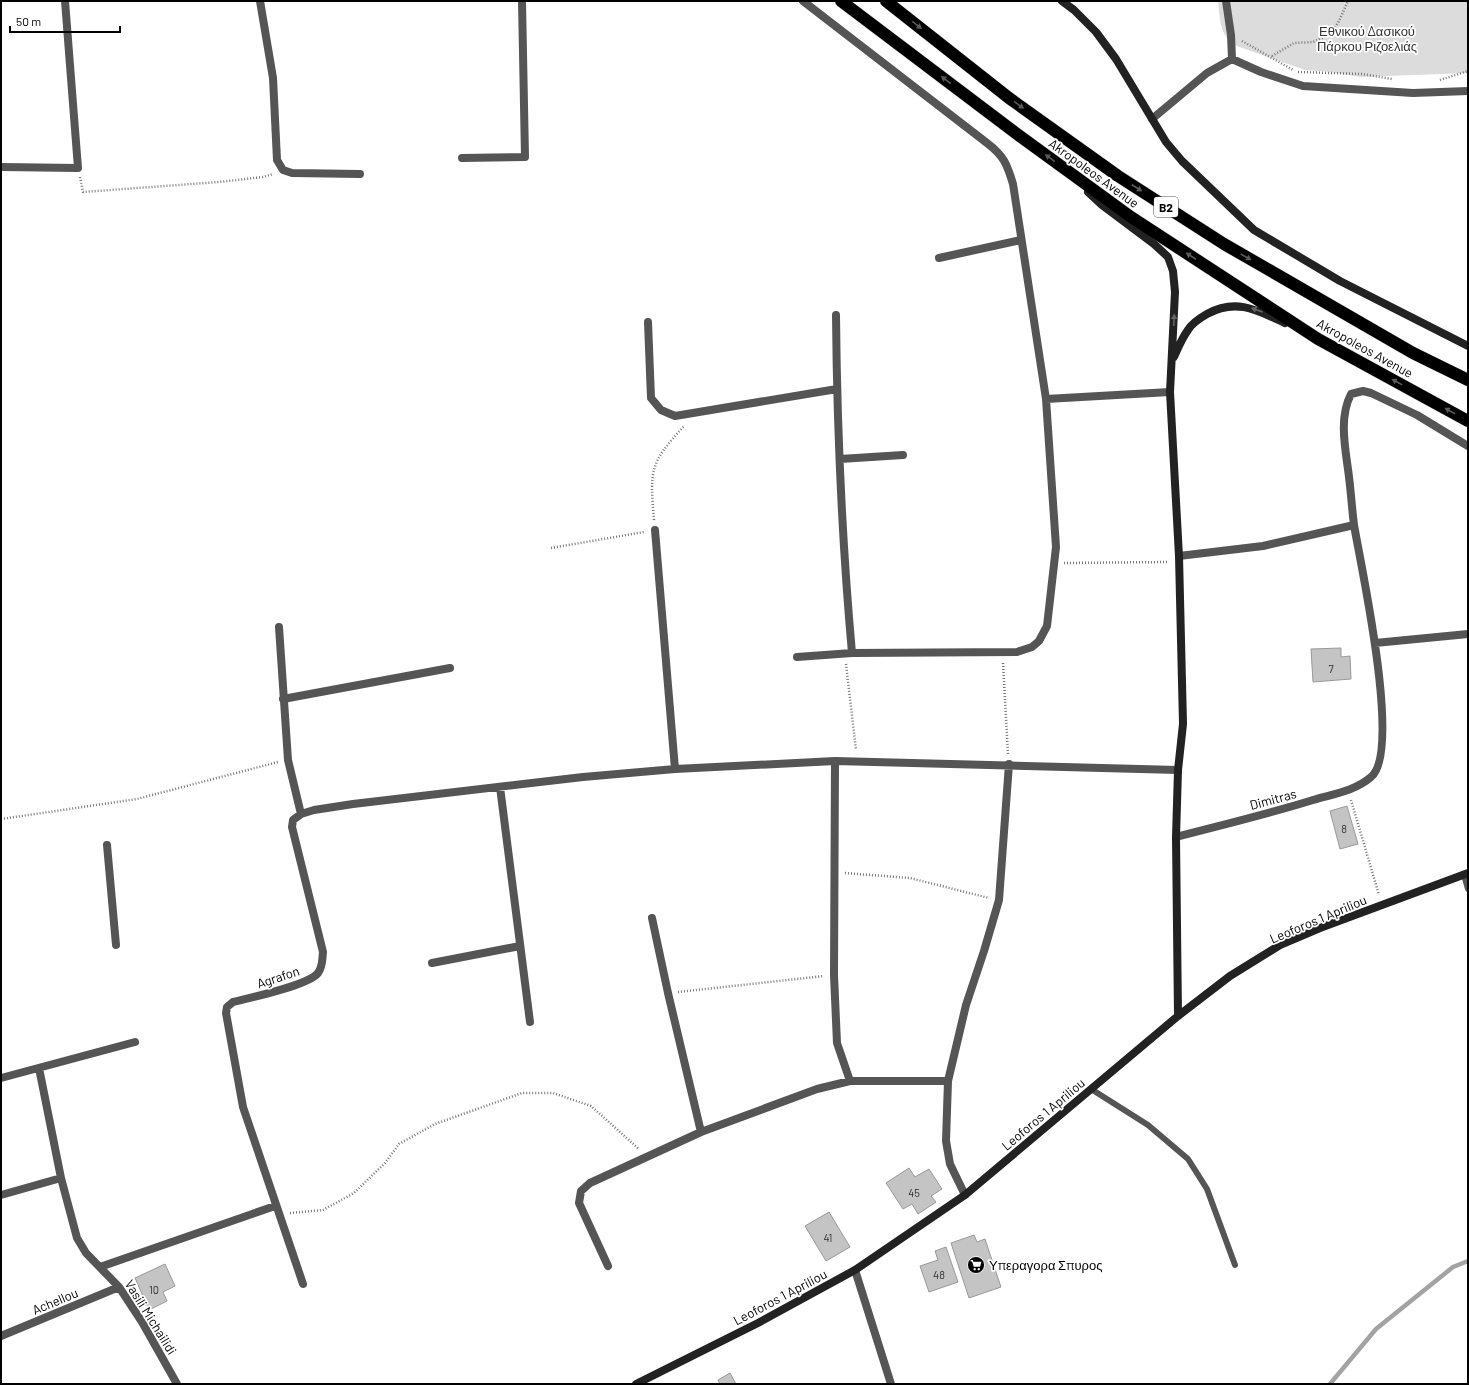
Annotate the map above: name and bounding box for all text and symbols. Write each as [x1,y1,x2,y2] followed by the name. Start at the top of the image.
[10,8,120,34] scale bar
[16,14,41,28] text: 50 m
[911,20,922,29] one-way arrow
[1317,23,1417,54] park label: Εθνικού Δασικού Πάρκου Ριζοελιάς
[940,76,951,85] one-way arrow
[1014,101,1024,109] one-way arrow
[1046,135,1142,211] street label: Akropoleos Avenue
[1045,154,1055,162] one-way arrow
[1131,184,1142,192] one-way arrow
[1154,197,1178,217] road number: B2
[1186,252,1197,260] one-way arrow
[1240,254,1252,261] one-way arrow
[1251,307,1263,313] one-way arrow
[1171,313,1177,326] one-way arrow
[1314,315,1416,381] street label: Akropoleos Avenue
[1392,379,1403,385] one-way arrow
[1444,407,1456,414] one-way arrow
[1328,662,1334,675] house number: 7
[1248,785,1298,813] street label: Dimitras
[1341,822,1347,835] house number: 8
[1267,891,1369,947] street label: Leoforos 1 Apriliou
[255,963,301,991] street label: Agrafon
[998,1075,1088,1153] street label: Leoforos 1 Apriliou
[908,1186,920,1199] house number: 45
[824,1231,832,1244] house number: 41
[966,1255,986,1275] supermarket icon: Υπεραγορα Σπυρος
[989,1257,1102,1273] place label: Υπεραγορα Σπυρος
[730,1266,830,1328] street label: Leoforos 1 Apriliou
[933,1268,945,1281] house number: 48
[122,1277,180,1357] street label: Vasili Michailidi
[149,1283,159,1296] house number: 10
[30,1284,80,1318] street label: Achellou

